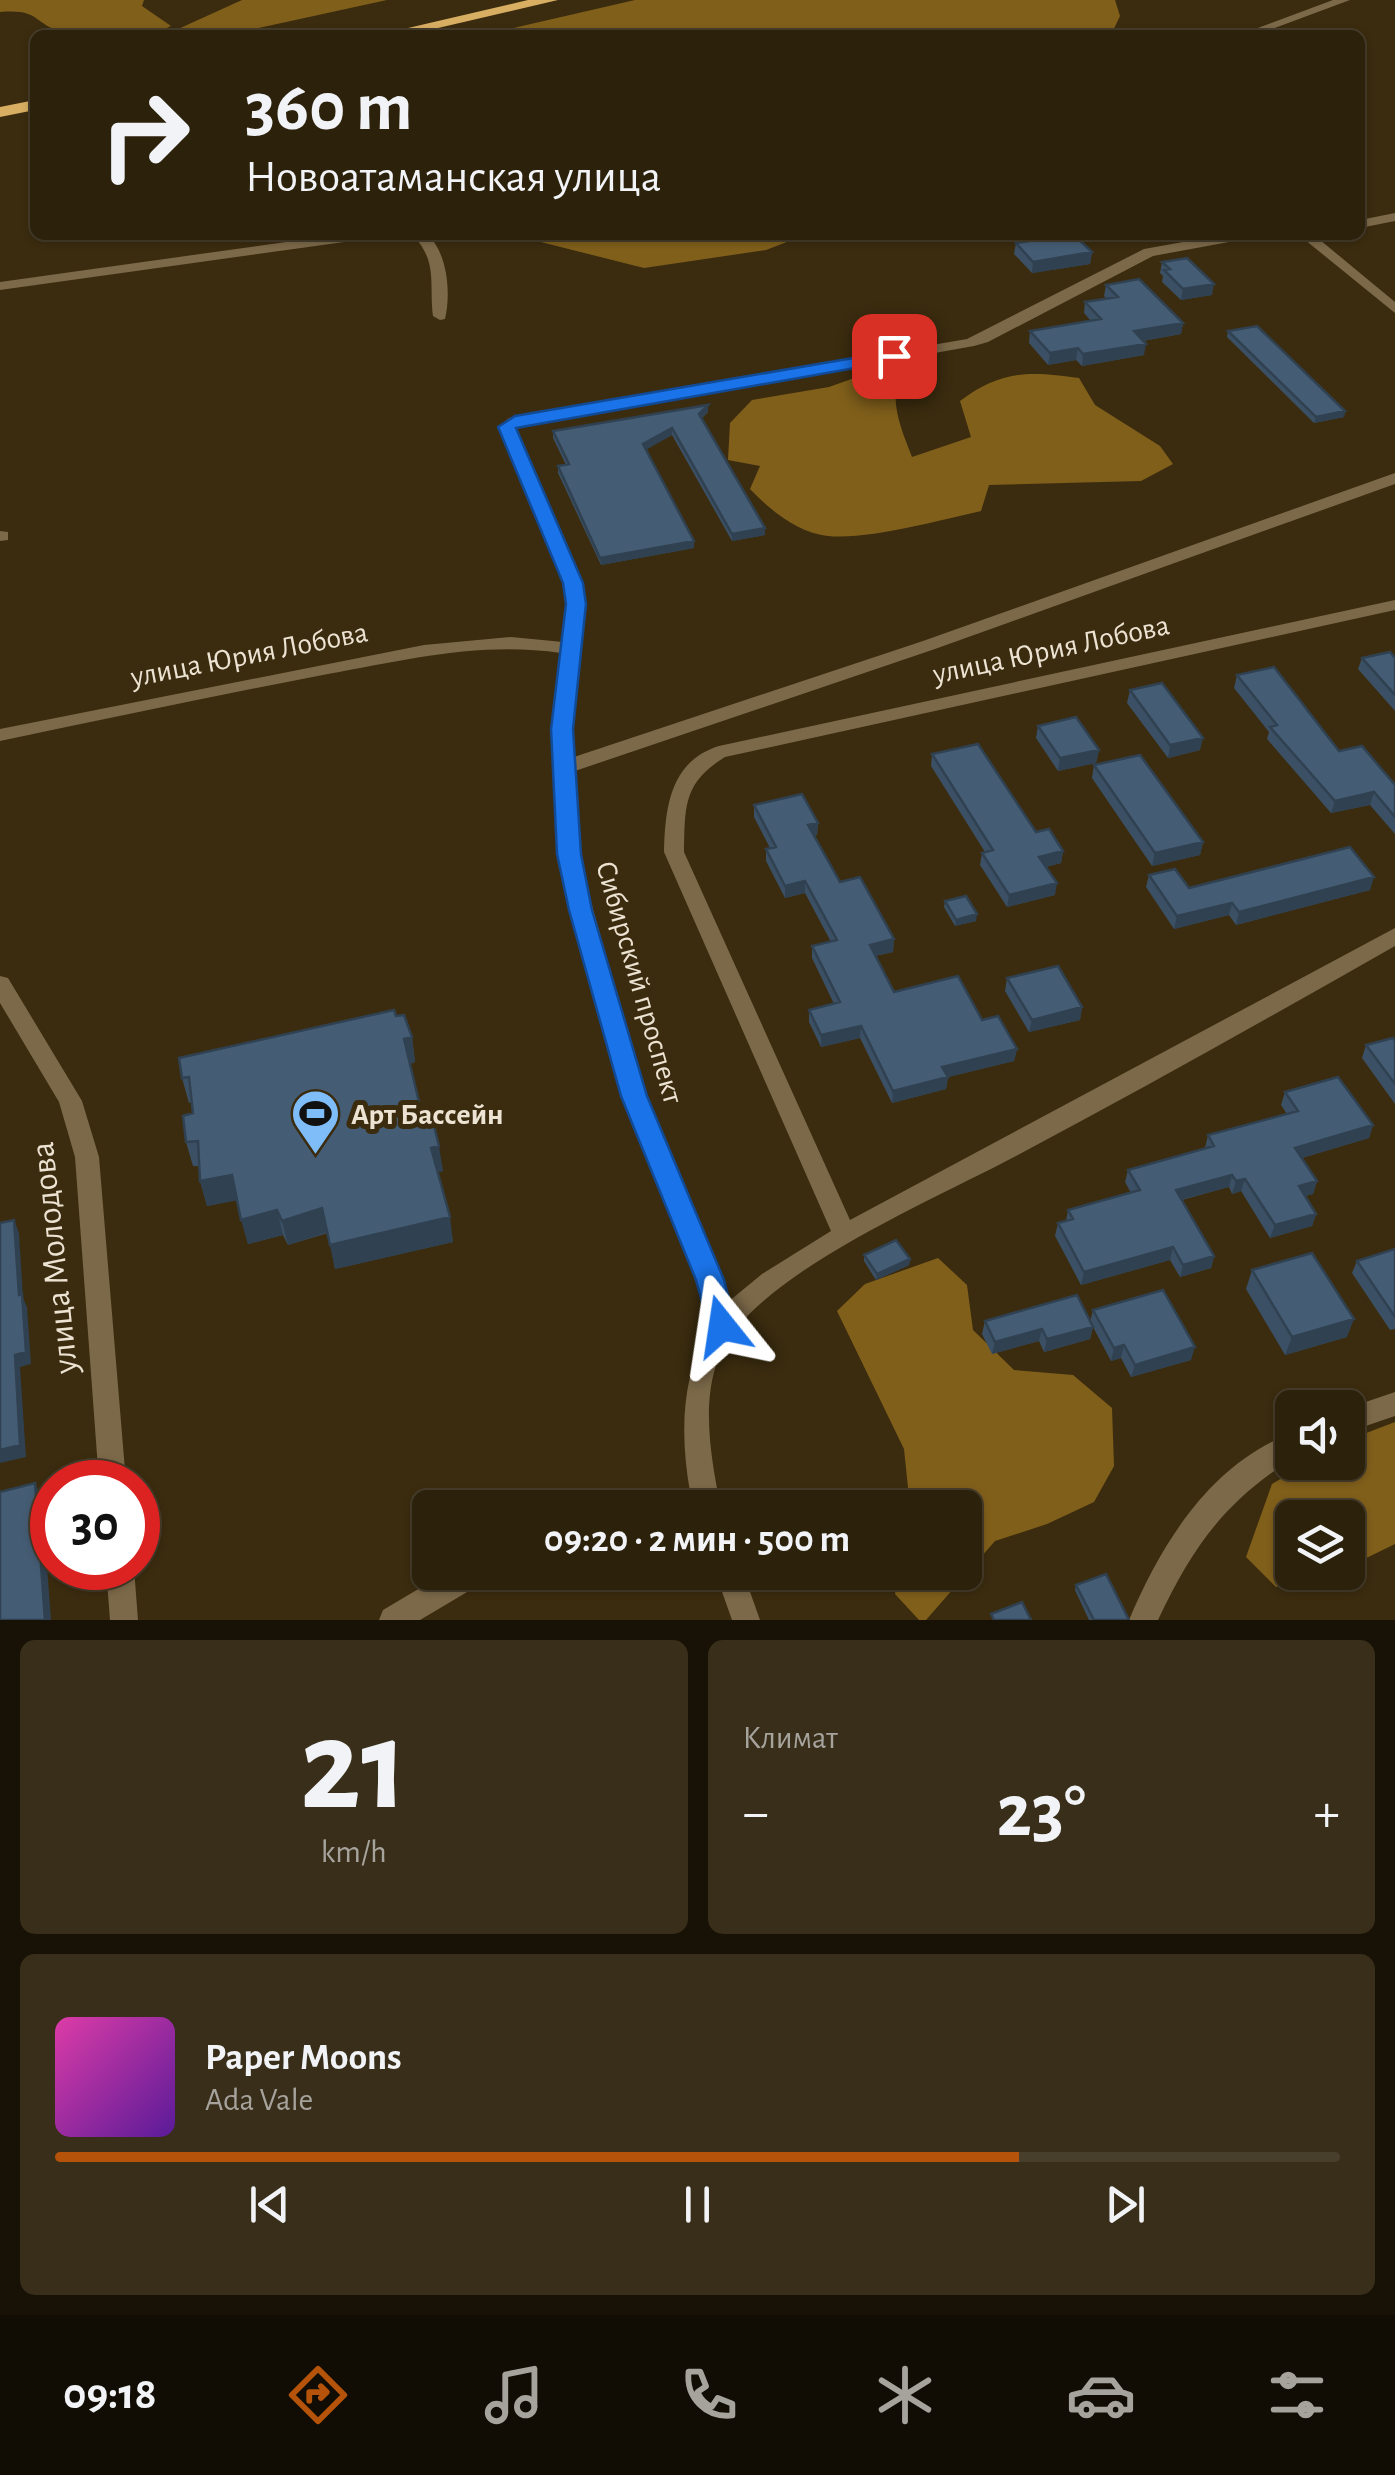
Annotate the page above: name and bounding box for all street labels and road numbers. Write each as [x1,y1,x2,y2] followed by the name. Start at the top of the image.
[929,610,1172,690] street label: улица Юрия Лобова
[127,617,370,693] street label: улица Юрия Лобова
[590,858,688,1107] street label: Сибирский проспект
[25,1140,84,1377] street label: улица Молодова

